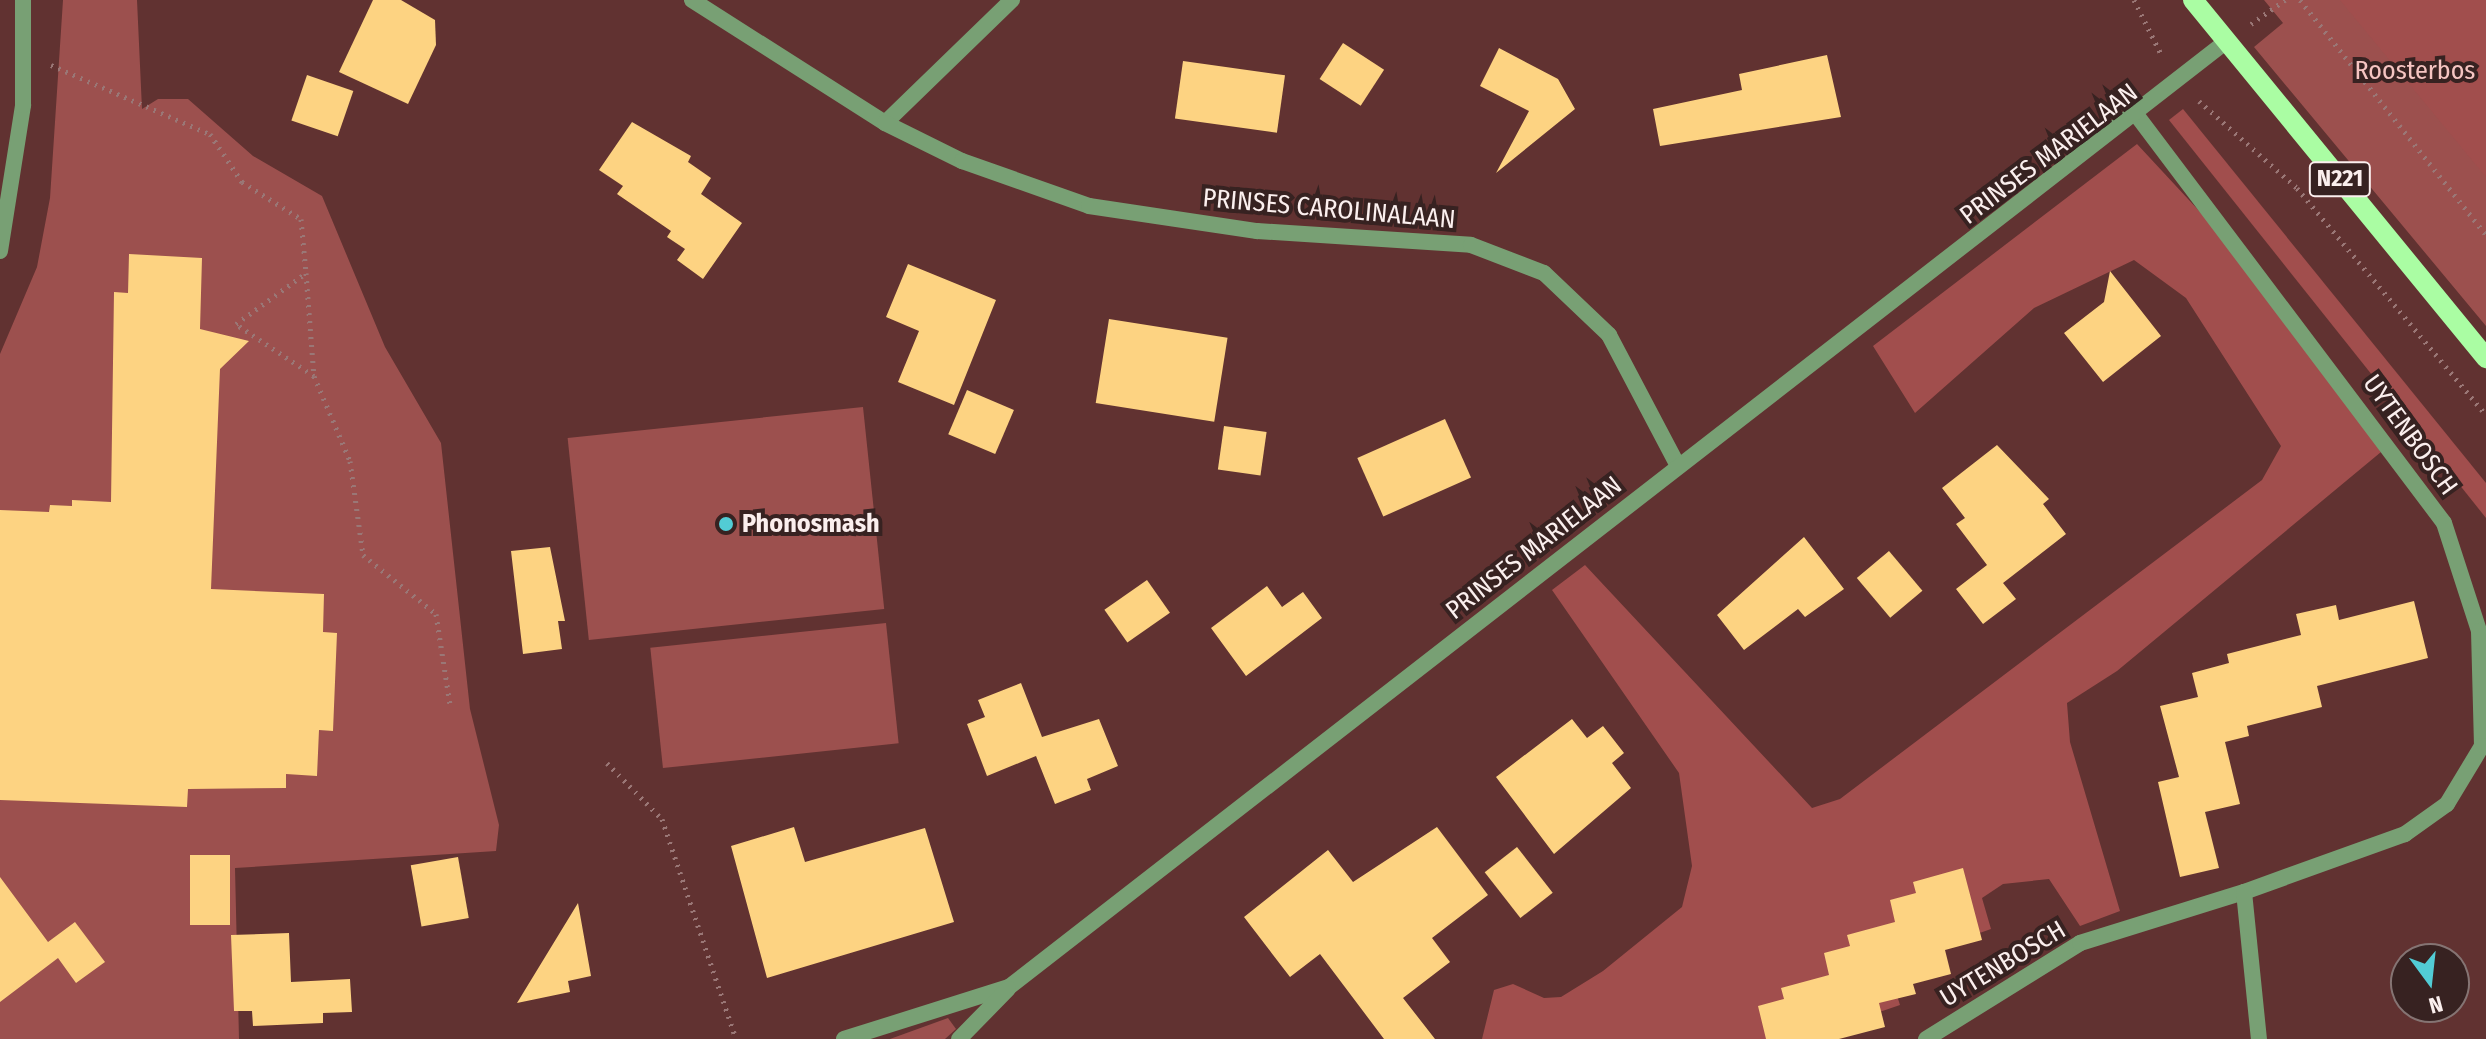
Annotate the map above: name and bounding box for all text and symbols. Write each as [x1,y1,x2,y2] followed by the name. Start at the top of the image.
[2355,55,2475,87] park label: Roosterbos
[1954,77,2144,231] street label: PRINSES MARIELAAN
[2308,159,2372,199] road number: N221
[1201,182,1457,236] street label: PRINSES CAROLINALAAN
[2356,369,2464,501] street label: UYTENBOSCH
[1440,470,1628,626] street label: PRINSES MARIELAAN
[742,508,880,540] place label: Phonosmash
[717,515,735,533] marker: Phonosmash
[1935,914,2071,1014] street label: UYTENBOSCH
[2390,943,2470,1023] north arrow
[2426,990,2446,1019] text: N

